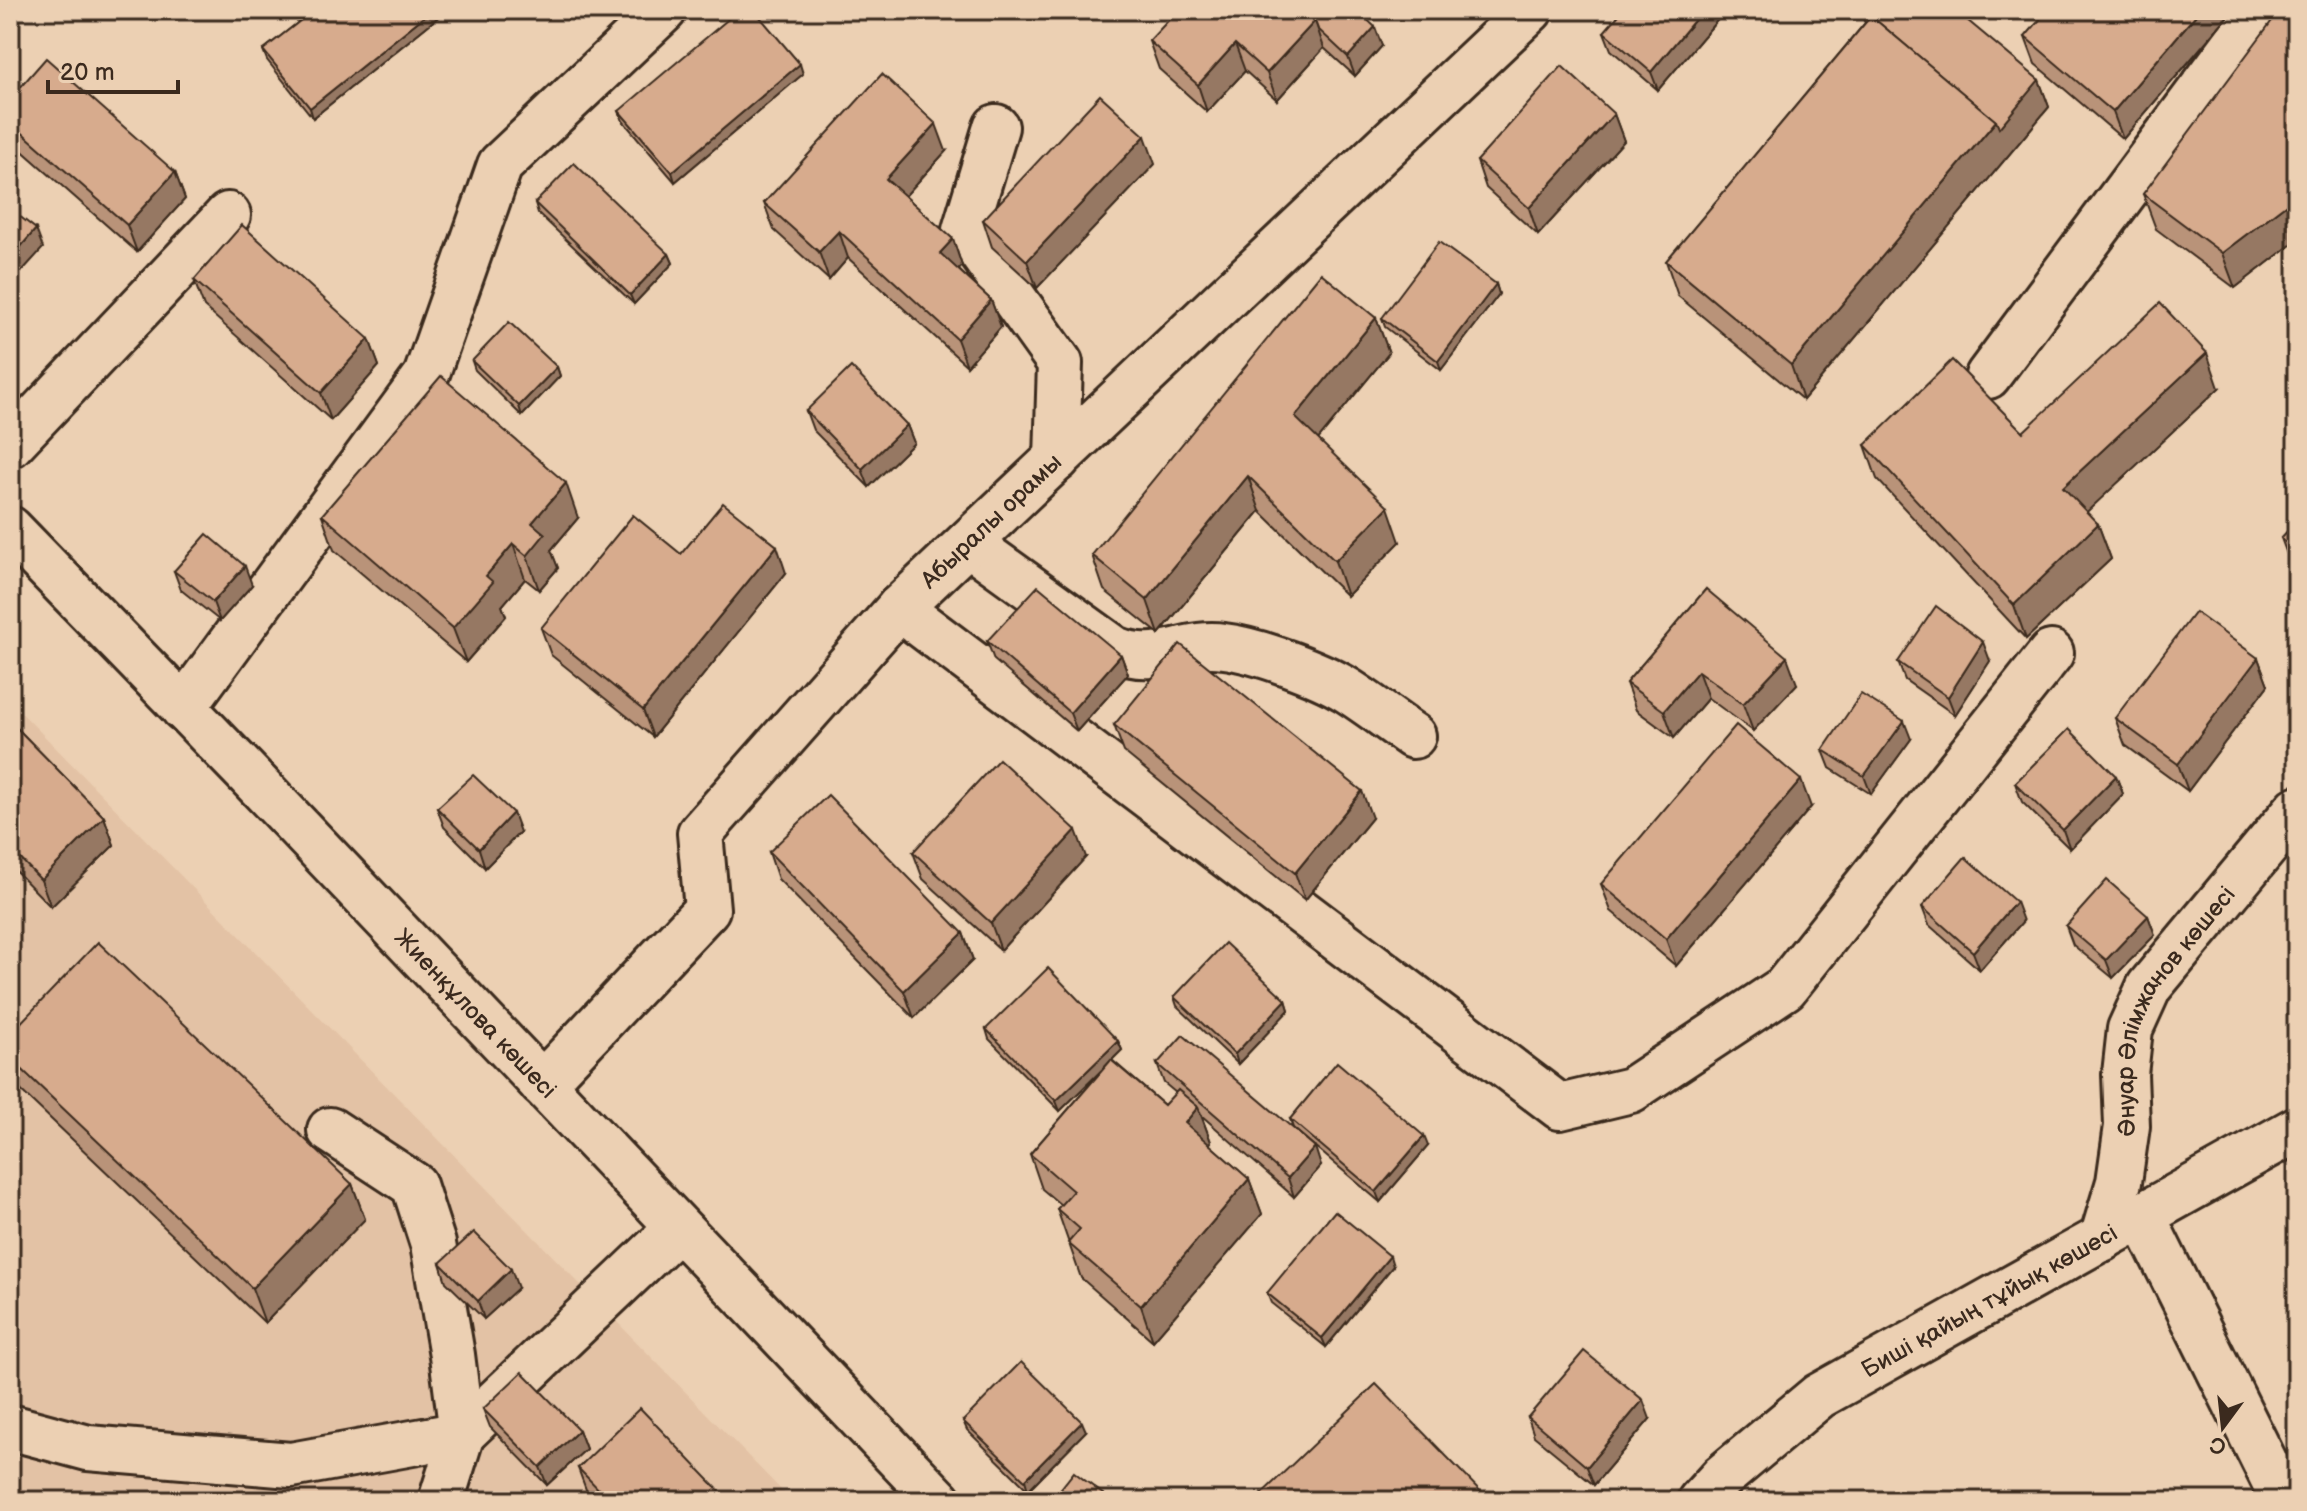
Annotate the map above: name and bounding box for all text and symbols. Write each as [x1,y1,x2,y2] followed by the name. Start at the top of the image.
[48,44,178,94] scale bar
[60,58,115,87] text: 20 m
[914,447,1068,595] street label: Абыралы орамы
[2110,880,2241,1138] street label: Әнуар Әлімжанов көшесі
[388,923,563,1104] street label: Жиенқұлова көшесі
[1856,1218,2122,1384] street label: Биші қайың тұйық көшесі
[2183,1387,2263,1467] north arrow
[2207,1430,2229,1460] text: С

